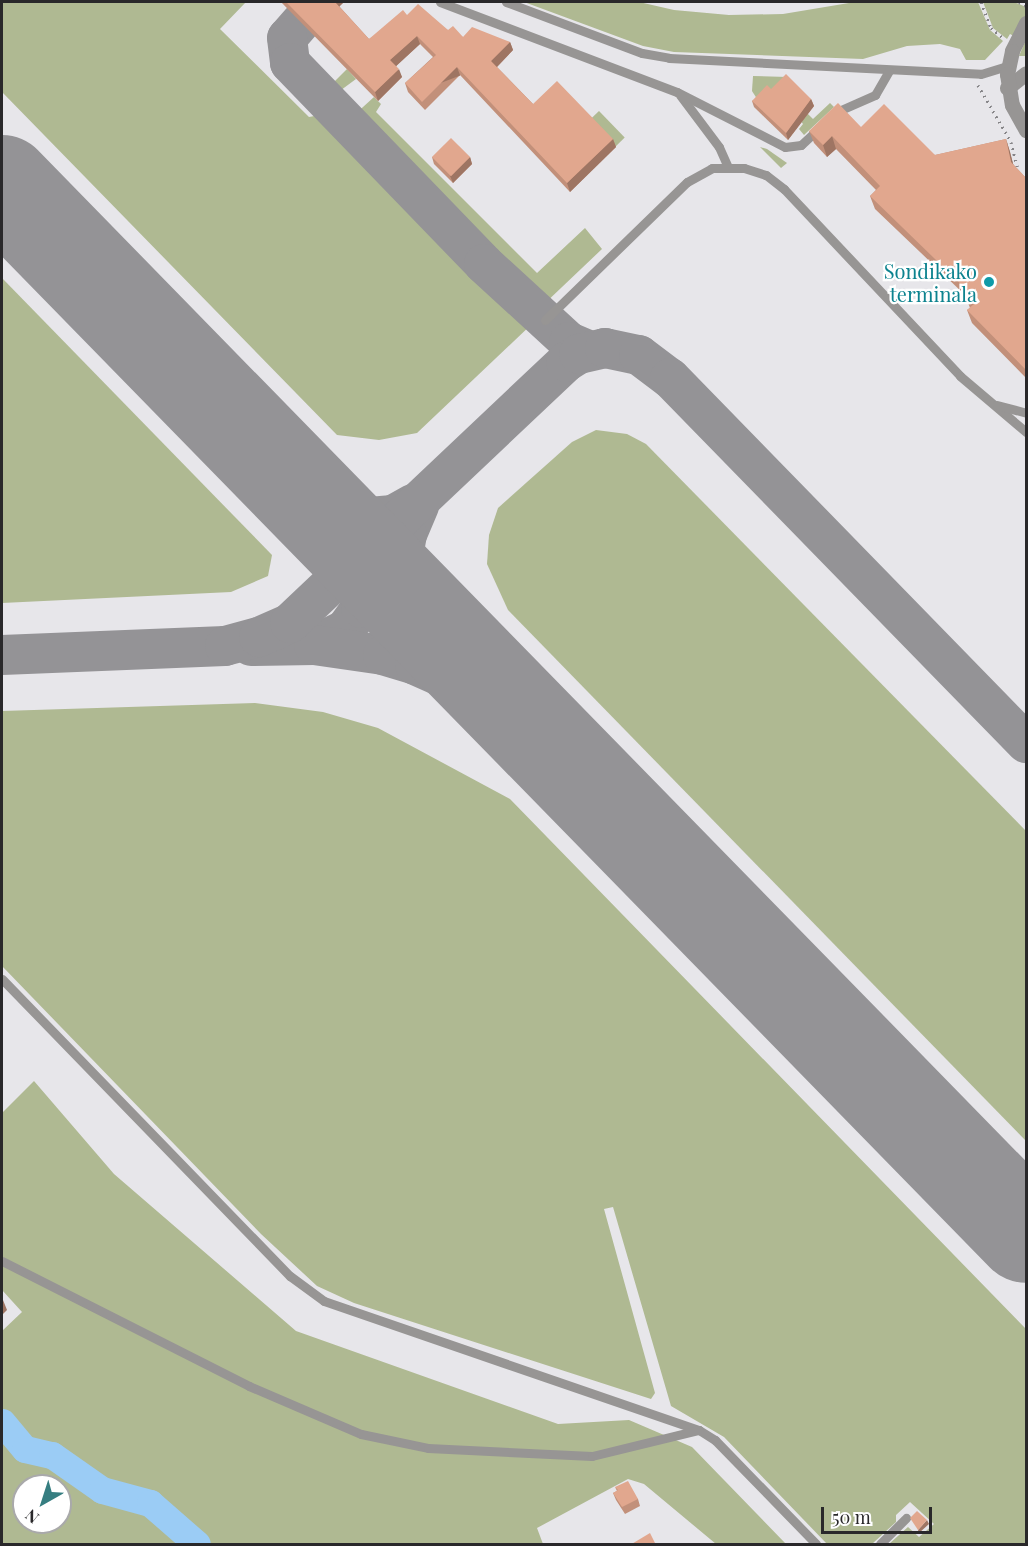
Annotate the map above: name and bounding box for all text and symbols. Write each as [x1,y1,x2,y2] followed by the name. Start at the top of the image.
[884,258,977,305] place label: Sondikako terminala
[982,275,996,289] marker: Sondikako terminala
[12,1474,72,1534] north arrow
[824,1495,935,1533] scale bar
[21,1505,43,1529] text: N
[832,1505,871,1529] text: 50 m

